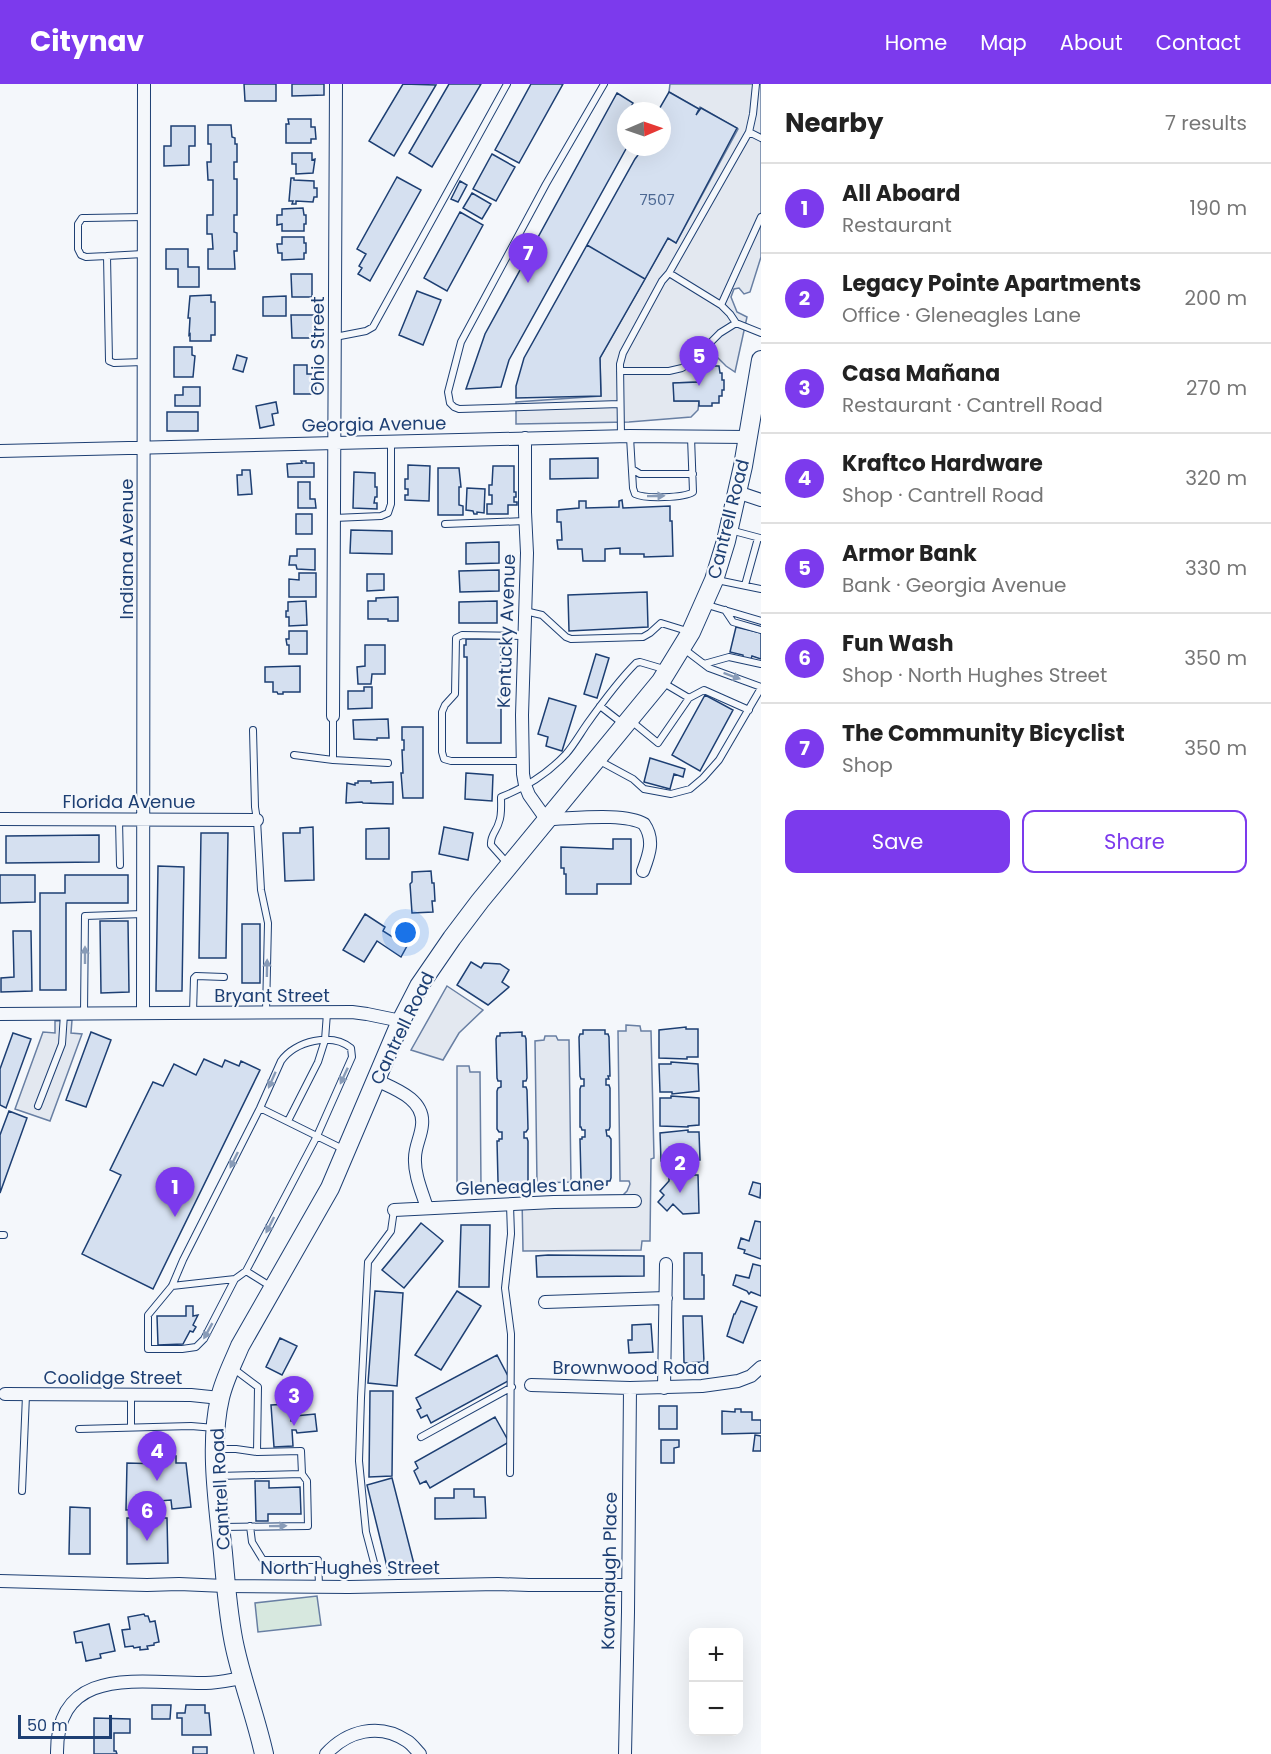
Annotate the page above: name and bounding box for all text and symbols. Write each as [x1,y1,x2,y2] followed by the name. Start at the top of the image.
[30,22,144,61] text: Citynav
[885,28,947,57] text: Home
[980,28,1027,57] text: Map
[1060,28,1123,57] text: About
[1156,28,1241,57] text: Contact
[617,102,671,156] north arrow
[785,105,883,141] text: Nearby
[1165,109,1247,137] text: 7 results
[842,178,960,209] text: All Aboard
[639,189,675,210] house number: 7507
[801,194,808,222] text: 1
[1190,194,1247,222] text: 190 m
[842,211,952,239] text: Restaurant
[508,234,548,283] pin: 7
[842,268,1141,299] text: Legacy Pointe Apartments
[799,284,810,312] text: 2
[1184,284,1247,312] text: 200 m
[305,296,330,396] street label: Ohio Street
[842,301,1081,329] text: Office · Gleneagles Lane
[680,336,718,386] pin: 5
[842,358,1000,389] text: Casa Mañana
[798,374,811,402] text: 3
[1186,374,1247,402] text: 270 m
[842,391,1103,419] text: Restaurant · Cantrell Road
[302,410,446,438] street label: Georgia Avenue
[842,448,1043,479] text: Kraftco Hardware
[701,457,755,581] street label: Cantrell Road
[798,464,811,492] text: 4
[1185,464,1247,492] text: 320 m
[114,479,139,619] street label: Indiana Avenue
[842,481,1044,509] text: Shop · Cantrell Road
[646,491,665,501] one-way arrow
[842,538,977,569] text: Armor Bank
[491,553,521,709] street label: Kentucky Avenue
[798,554,811,582] text: 5
[1185,554,1247,582] text: 330 m
[842,571,1066,599] text: Bank · Georgia Avenue
[842,628,954,659] text: Fun Wash
[798,644,811,672] text: 6
[1184,644,1247,672] text: 350 m
[842,661,1107,689] text: Shop · North Hughes Street
[723,672,741,682] one-way arrow
[842,718,1125,749] text: The Community Bicyclist
[799,734,810,762] text: 7
[1184,734,1247,762] text: 350 m
[842,751,893,779] text: Shop
[63,789,195,814] street label: Florida Avenue
[785,810,1010,873] button: Save
[1022,810,1247,873] button: Share
[391,918,420,947] your location
[80,946,90,965] one-way arrow
[262,959,272,978] one-way arrow
[364,967,440,1089] street label: Cantrell Road
[214,983,330,1008] street label: Bryant Street
[339,1068,348,1085] one-way arrow
[268,1072,277,1089] one-way arrow
[660,1144,700,1193] pin: 2
[229,1152,239,1169] one-way arrow
[156,1168,195,1217] pin: 1
[455,1171,605,1201] street label: Gleneagles Lane
[265,1217,275,1234] one-way arrow
[203,1323,213,1340] one-way arrow
[552,1355,710,1380] street label: Brownwood Road
[44,1365,182,1390] street label: Coolidge Street
[274,1376,314,1426] pin: 3
[204,1427,236,1551] street label: Cantrell Road
[138,1432,176,1481] pin: 4
[128,1492,166,1541] pin: 6
[595,1492,623,1650] street label: Kavanaugh Place
[268,1521,287,1531] one-way arrow
[260,1555,440,1580] street label: North Hughes Street
[689,1628,743,1736] map controls
[689,1628,743,1682] button: +
[689,1682,743,1736] button: −
[18,1712,112,1740] scale bar
[27,1714,68,1737] text: 50 m

